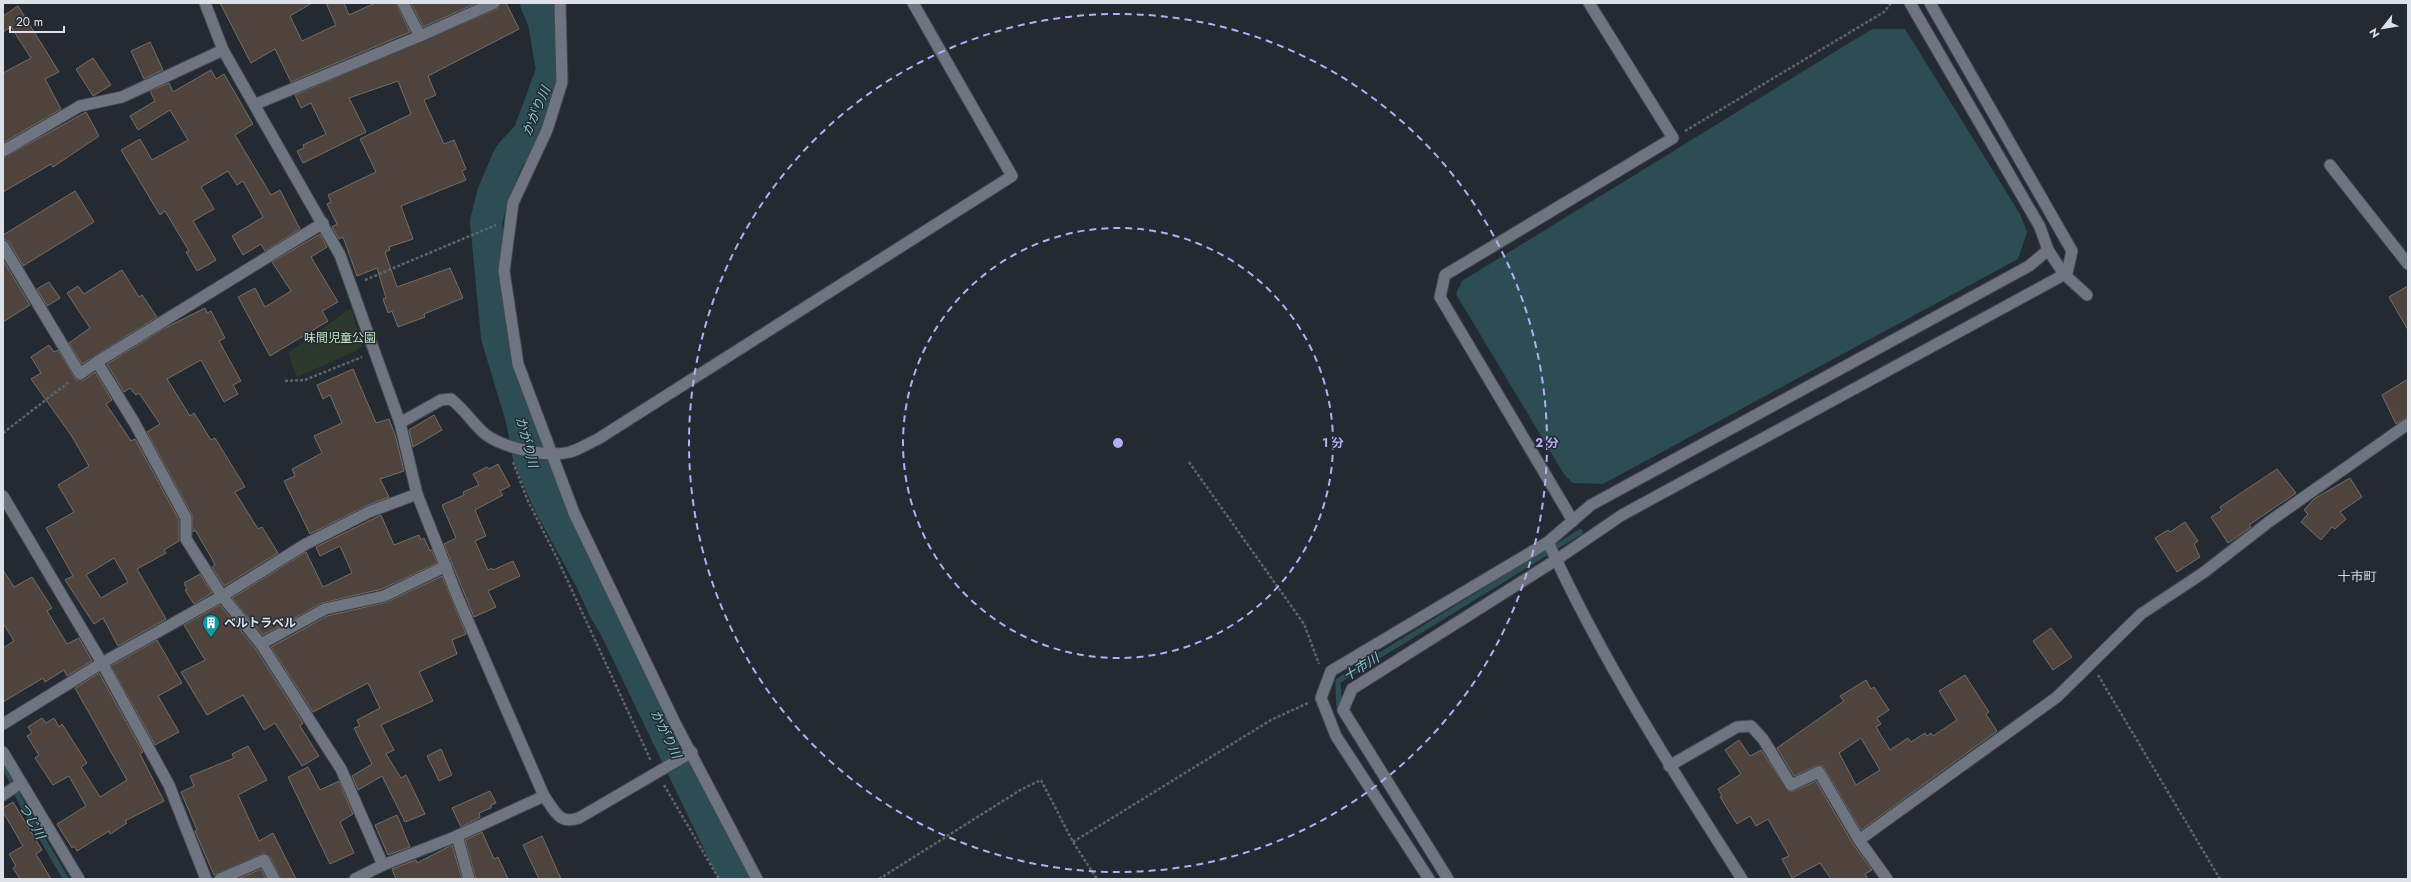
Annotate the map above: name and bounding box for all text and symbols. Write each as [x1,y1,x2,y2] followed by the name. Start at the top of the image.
[10,8,64,34] scale bar
[2363,8,2403,48] north arrow
[16,13,43,31] text: 20 m
[2365,25,2384,41] text: N
[517,82,556,139] water label: かがり川
[304,329,376,347] park label: 味間児童公園
[511,414,543,471] water label: かがり川
[1322,434,1344,452] text: 1 分
[1535,434,1559,452] text: 2 分
[1111,436,1125,450] centre of rings
[2337,567,2377,586] district label: 十市町
[201,613,221,638] building icon: ベルトラベル
[224,614,296,632] place label: ベルトラベル
[1339,648,1384,685] water label: 十市川
[646,706,687,763] water label: かがり川
[14,799,51,844] water label: つじ川

